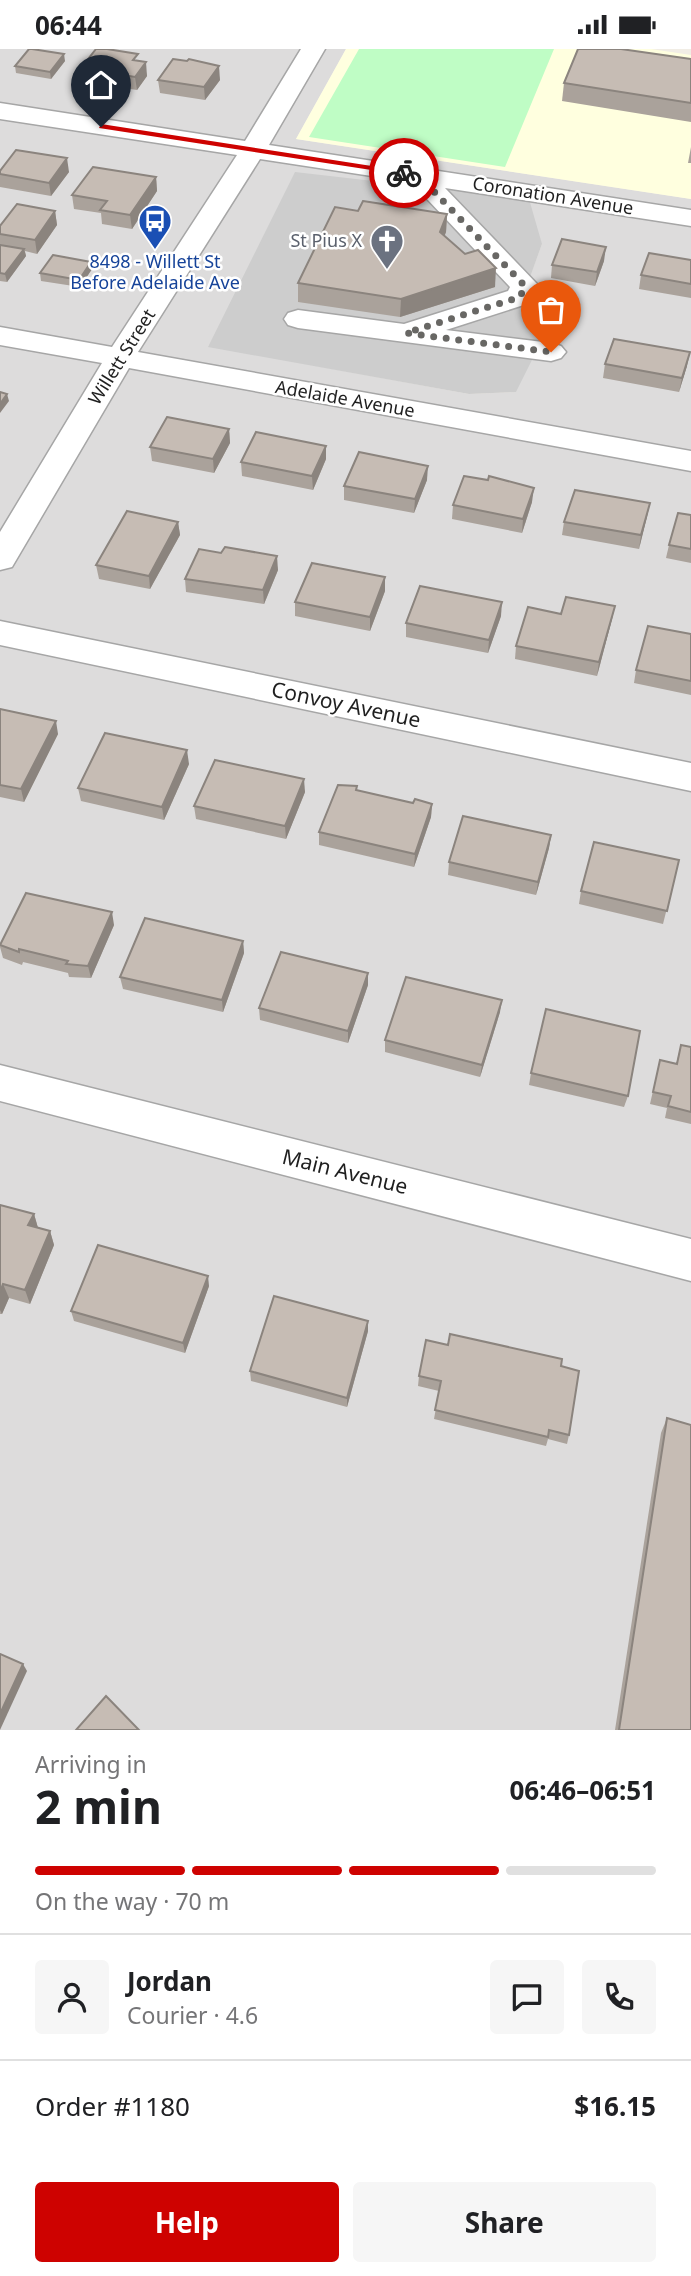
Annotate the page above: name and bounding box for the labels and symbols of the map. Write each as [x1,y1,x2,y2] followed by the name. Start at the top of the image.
[71,55,131,127] pin
[369,138,439,208] courier
[471,170,635,220] street label: Coronation Avenue
[136,202,174,251] bus stop icon: 8498 - Willett St Before Adelaide Ave
[368,222,406,271] church icon: St Pius X
[290,228,362,252] place label: St Pius X
[70,249,240,294] place label: 8498 - Willett St Before Adelaide Ave
[521,280,581,352] pin
[82,304,160,409] street label: Willett Street
[274,374,417,422] street label: Adelaide Avenue
[269,675,423,733] street label: Convoy Avenue
[280,1142,411,1200] street label: Main Avenue

